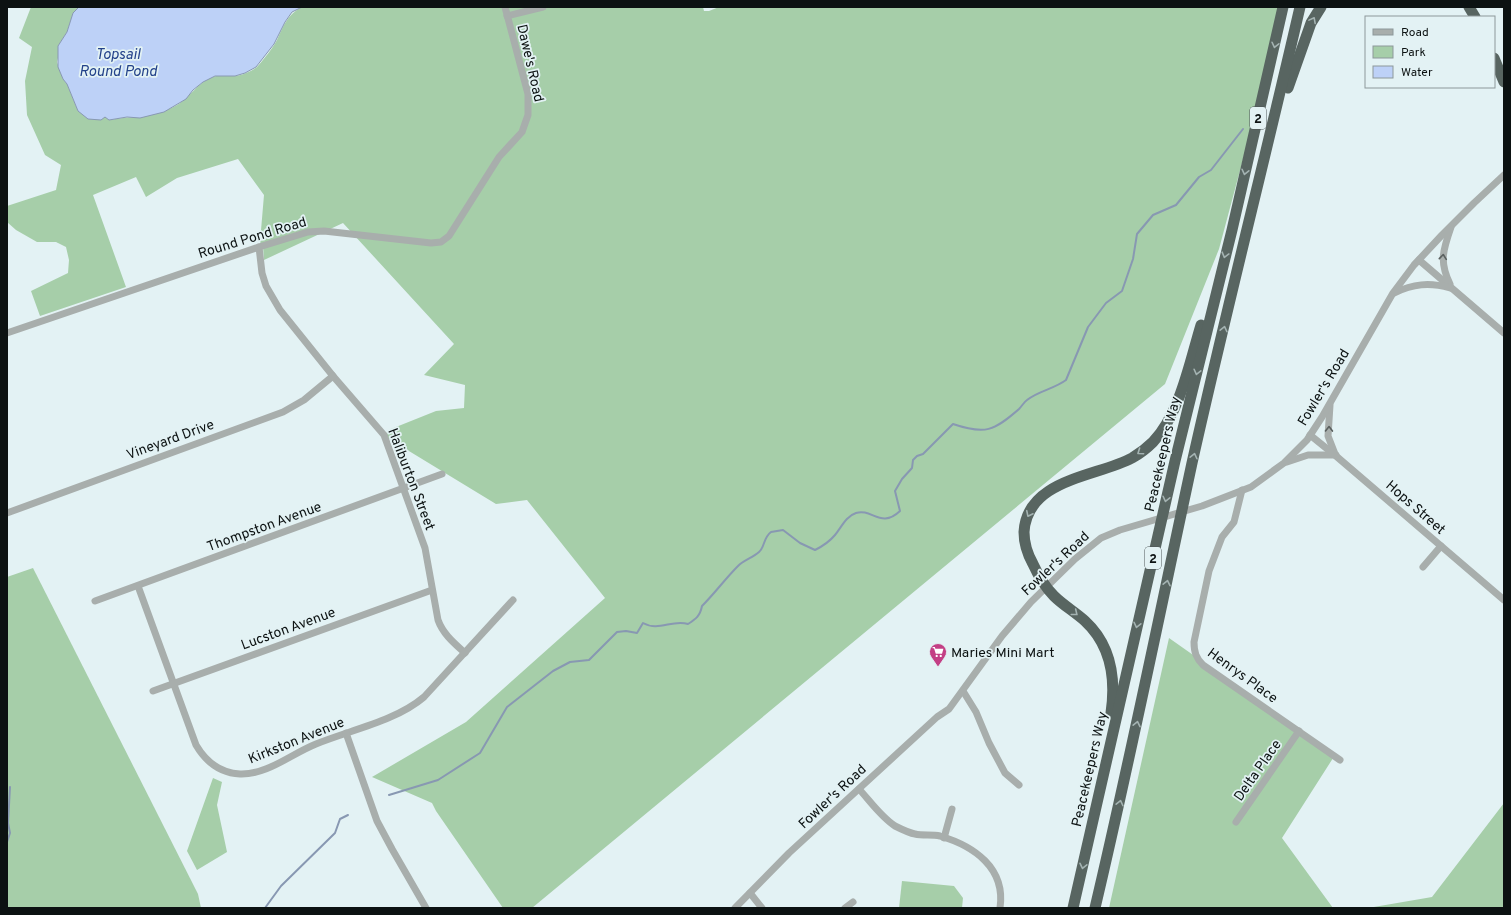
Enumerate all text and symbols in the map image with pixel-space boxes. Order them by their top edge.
legend [1365,16,1495,88]
one-way arrow [1308,17,1315,25]
street label: Dawe's Road [512,23,547,104]
text: Road [1401,25,1429,41]
one-way arrow [1271,42,1279,48]
text: Park [1401,45,1426,61]
water label: Topsail Round Pond [79,46,158,82]
text: Water [1401,65,1433,81]
road number: 2 [1250,107,1266,129]
one-way arrow [1242,169,1250,175]
street label: Round Pond Road [196,214,309,263]
one-way arrow [1222,251,1230,258]
one-way arrow [1438,254,1447,260]
one-way arrow [1219,326,1228,333]
street label: Fowler's Road [1295,346,1354,429]
one-way arrow [1193,369,1201,375]
street label: Peacekeepers Way [1142,395,1185,514]
street label: Vineyard Drive [124,417,217,464]
street label: Haliburton Street [383,426,438,533]
one-way arrow [1324,426,1333,432]
one-way arrow [1137,447,1144,455]
one-way arrow [1190,452,1198,459]
street label: Hops Street [1382,478,1448,539]
one-way arrow [1163,495,1171,502]
street label: Thompston Avenue [205,499,324,556]
one-way arrow [1026,509,1034,517]
street label: Fowler's Road [1019,528,1093,600]
road number: 2 [1145,547,1161,569]
one-way arrow [1162,580,1171,586]
street label: Lucston Avenue [239,604,338,654]
one-way arrow [1070,608,1077,615]
one-way arrow [1134,622,1142,628]
supermarket icon: Maries Mini Mart [928,642,948,667]
place label: Maries Mini Mart [951,645,1054,662]
street label: Henrys Place [1204,645,1281,707]
street label: Peacekeepers Way [1069,710,1112,829]
street label: Kirkston Avenue [246,714,347,768]
one-way arrow [1132,720,1140,727]
street label: Delta Place [1231,737,1286,805]
street label: Fowler's Road [796,761,870,833]
one-way arrow [1115,799,1123,806]
one-way arrow [1079,863,1087,869]

